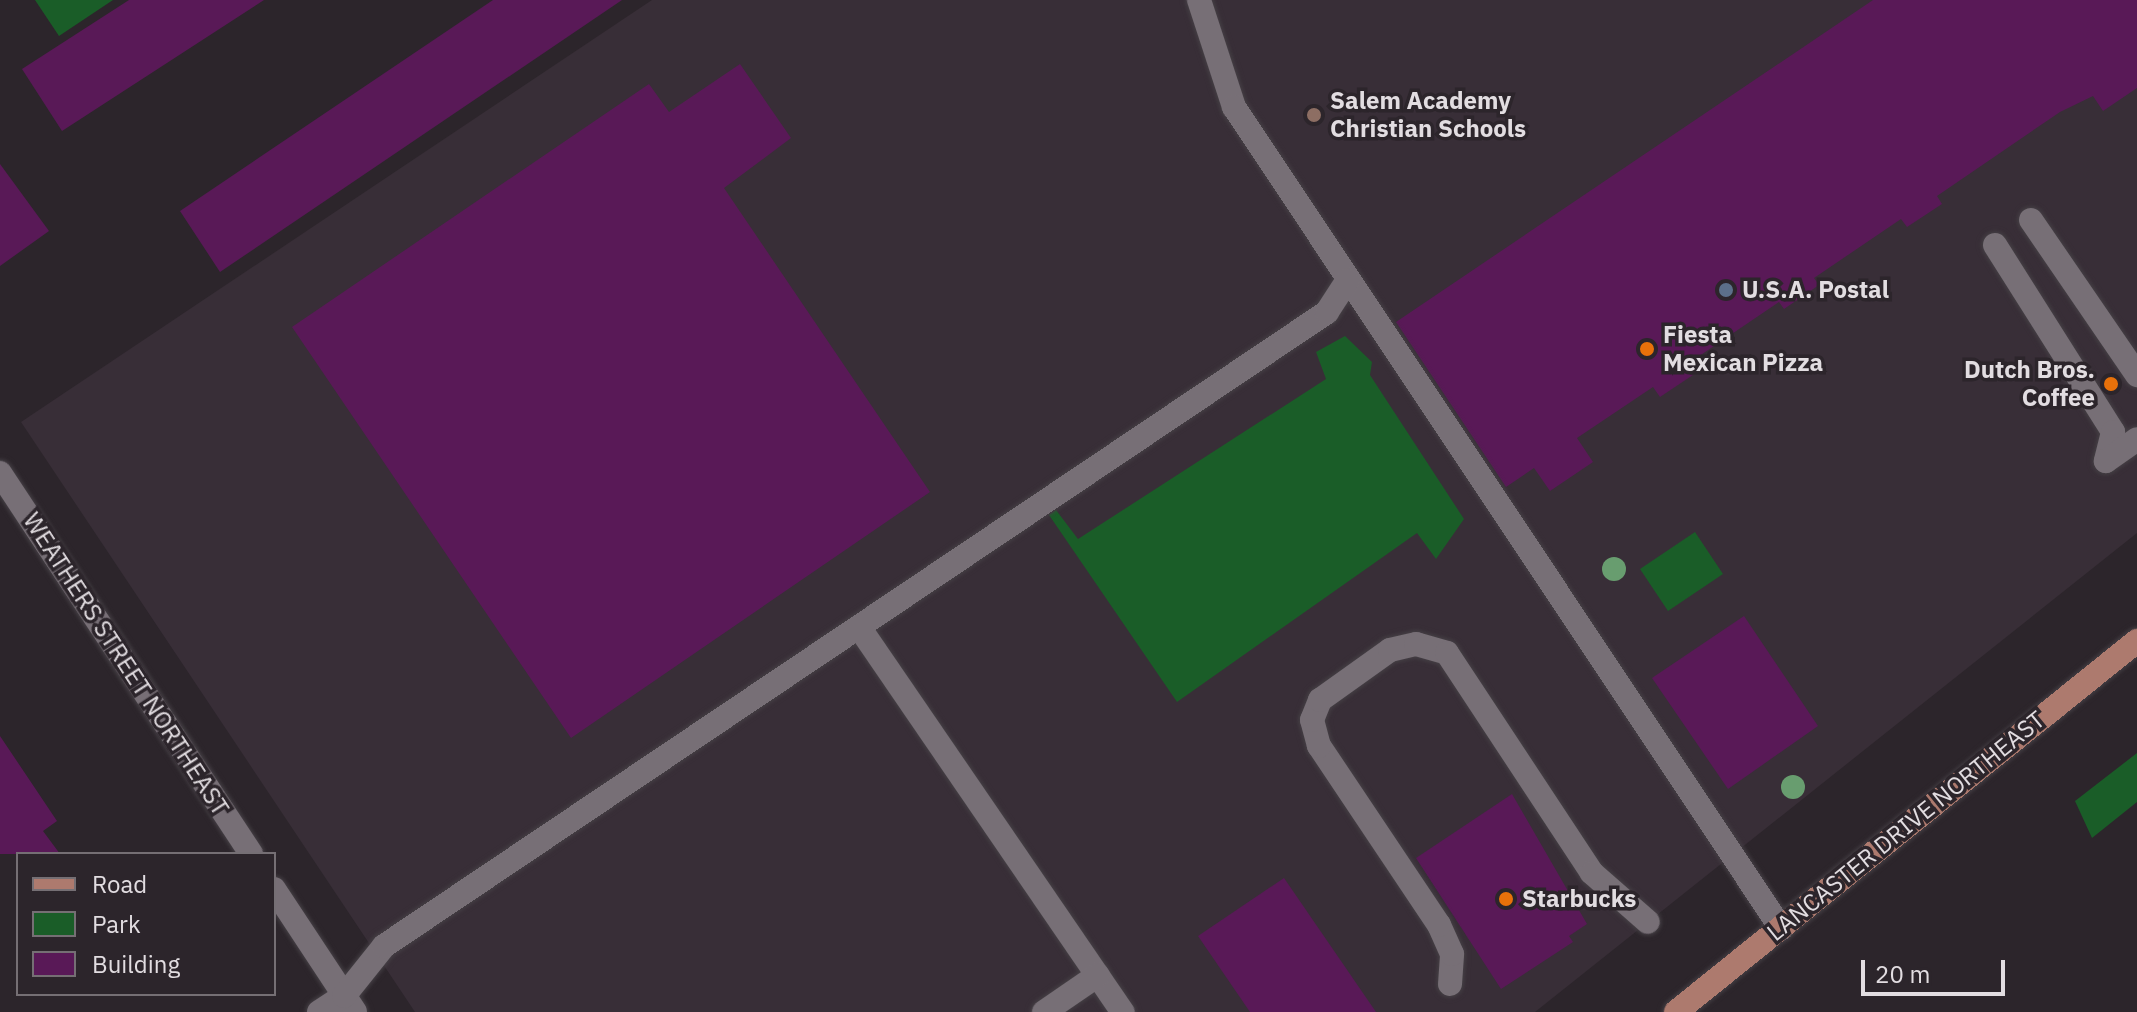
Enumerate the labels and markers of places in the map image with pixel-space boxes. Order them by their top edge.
place label: Salem Academy Christian Schools [1330,87,1526,143]
marker: Salem Academy Christian Schools [1305,106,1323,124]
place label: U.S.A. Postal [1742,276,1889,304]
marker: U.S.A. Postal [1717,281,1735,299]
place label: Fiesta Mexican Pizza [1663,321,1823,377]
marker: Fiesta Mexican Pizza [1638,340,1656,358]
place label: Dutch Bros. Coffee [1964,356,2095,412]
marker: Dutch Bros. Coffee [2102,375,2120,393]
place label: Starbucks [1522,885,1636,913]
marker: Starbucks [1497,890,1515,908]

